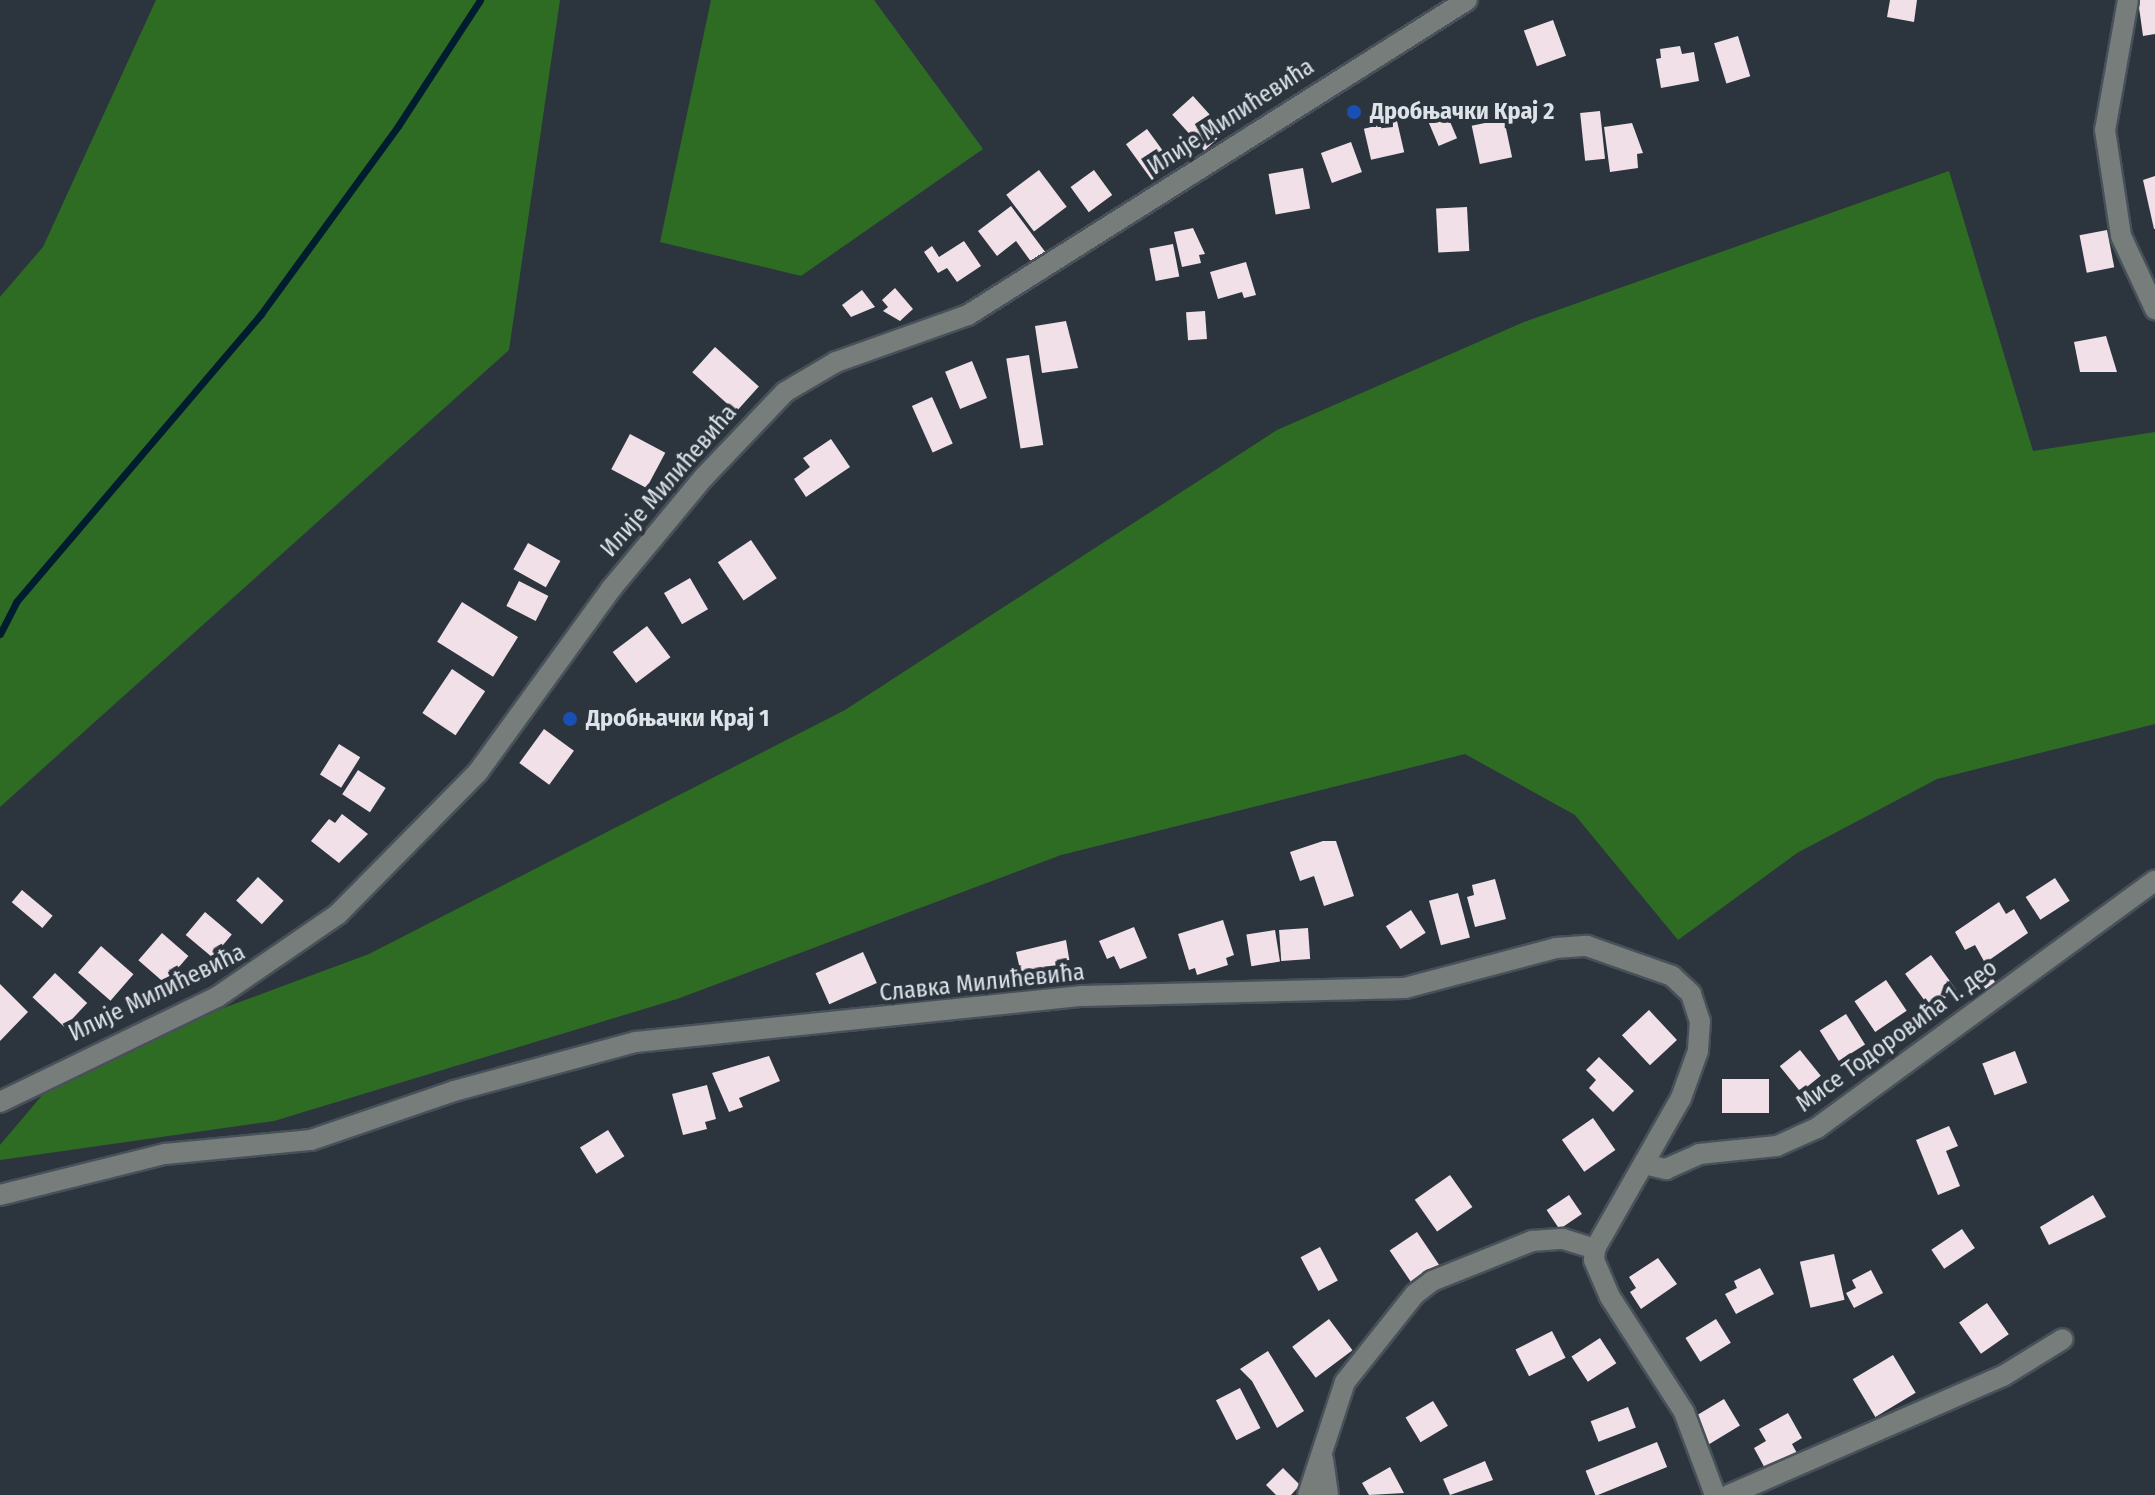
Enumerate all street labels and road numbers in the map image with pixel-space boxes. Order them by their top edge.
street label: Илије Милићевића [1142,52,1320,182]
street label: Илије Милићевића [595,399,743,563]
street label: Илије Милићевића [64,938,250,1048]
street label: Мисе Тодоровића 1. део [1791,953,2003,1119]
street label: Славка Милићевића [878,958,1086,1008]

